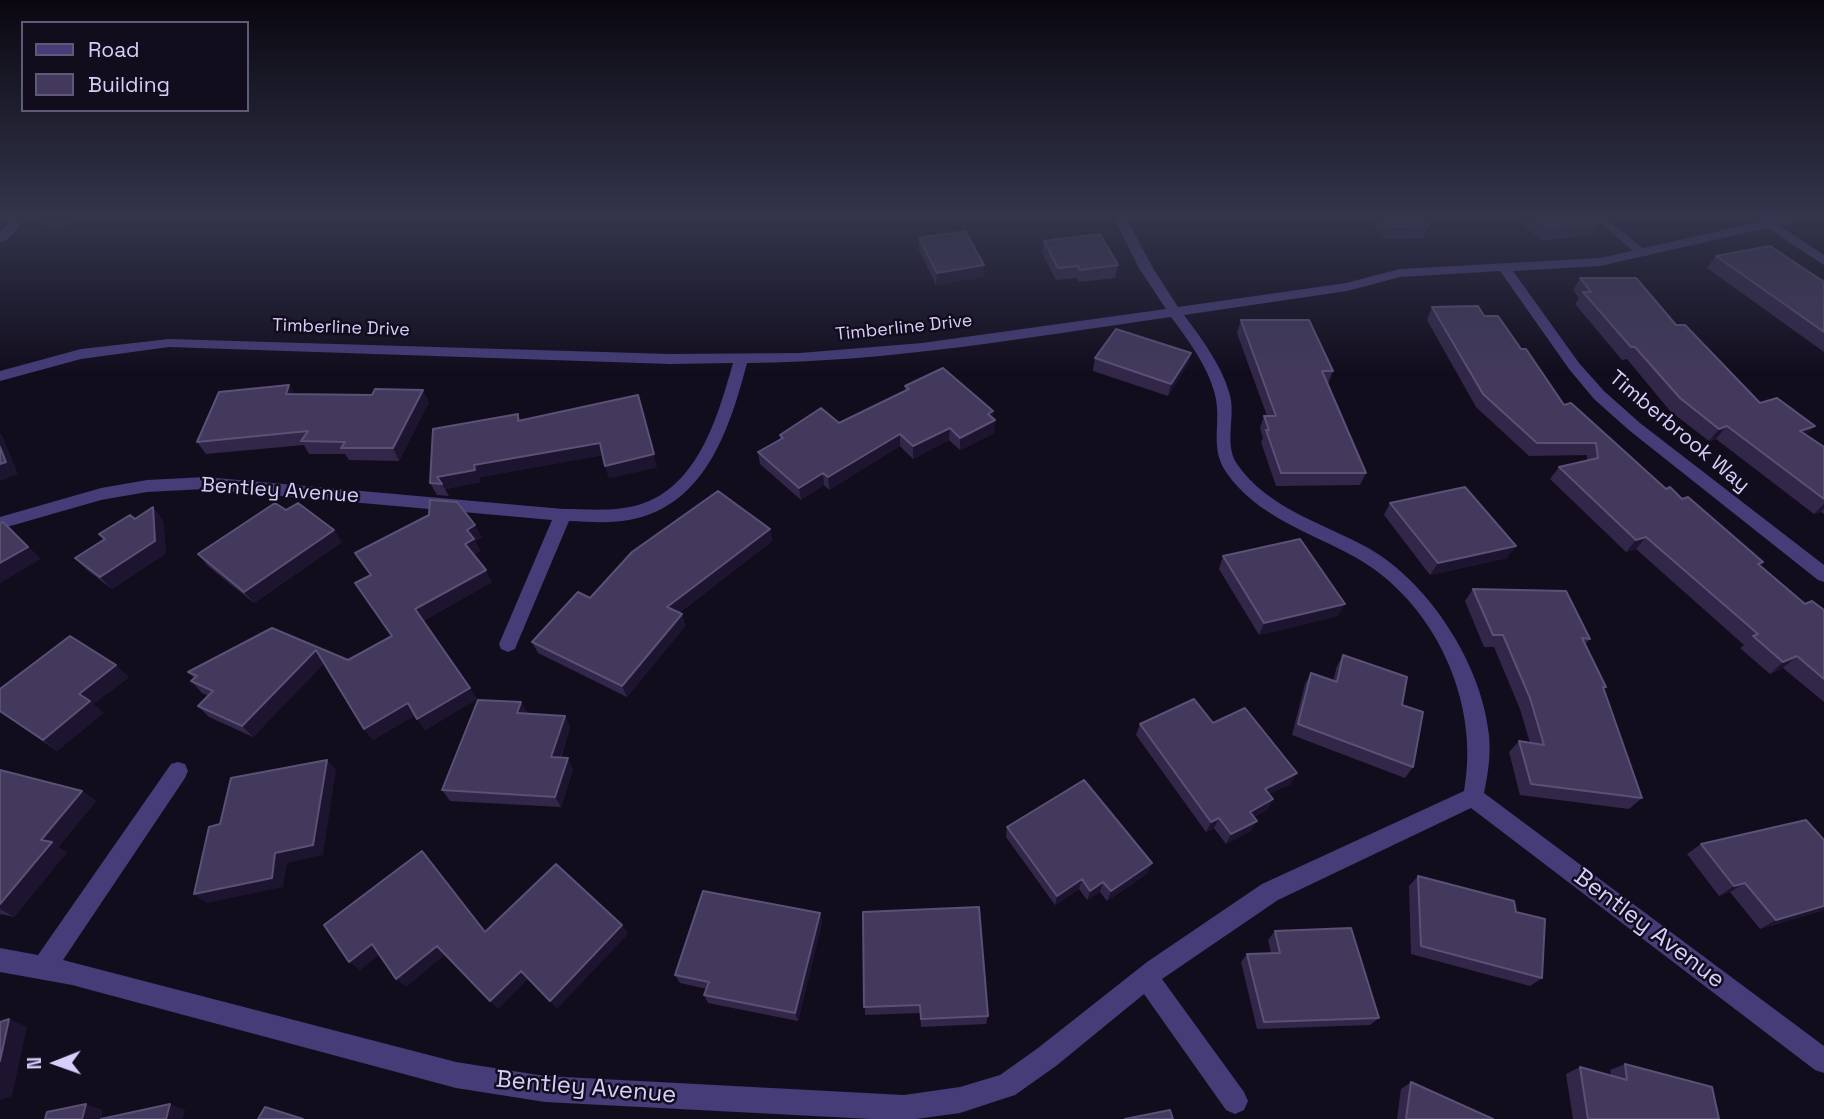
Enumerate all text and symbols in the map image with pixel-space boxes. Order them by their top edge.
legend [21,21,248,112]
text: Road [88,36,140,63]
text: Building [88,71,170,98]
street label: Timberline Drive [834,310,974,346]
street label: Timberline Drive [272,315,410,341]
street label: Timberbrook Way [1604,366,1754,498]
street label: Bentley Avenue [200,473,360,509]
street label: Bentley Avenue [1568,863,1730,995]
north arrow [21,1028,91,1098]
text: N [22,1057,47,1070]
street label: Bentley Avenue [494,1066,678,1110]

